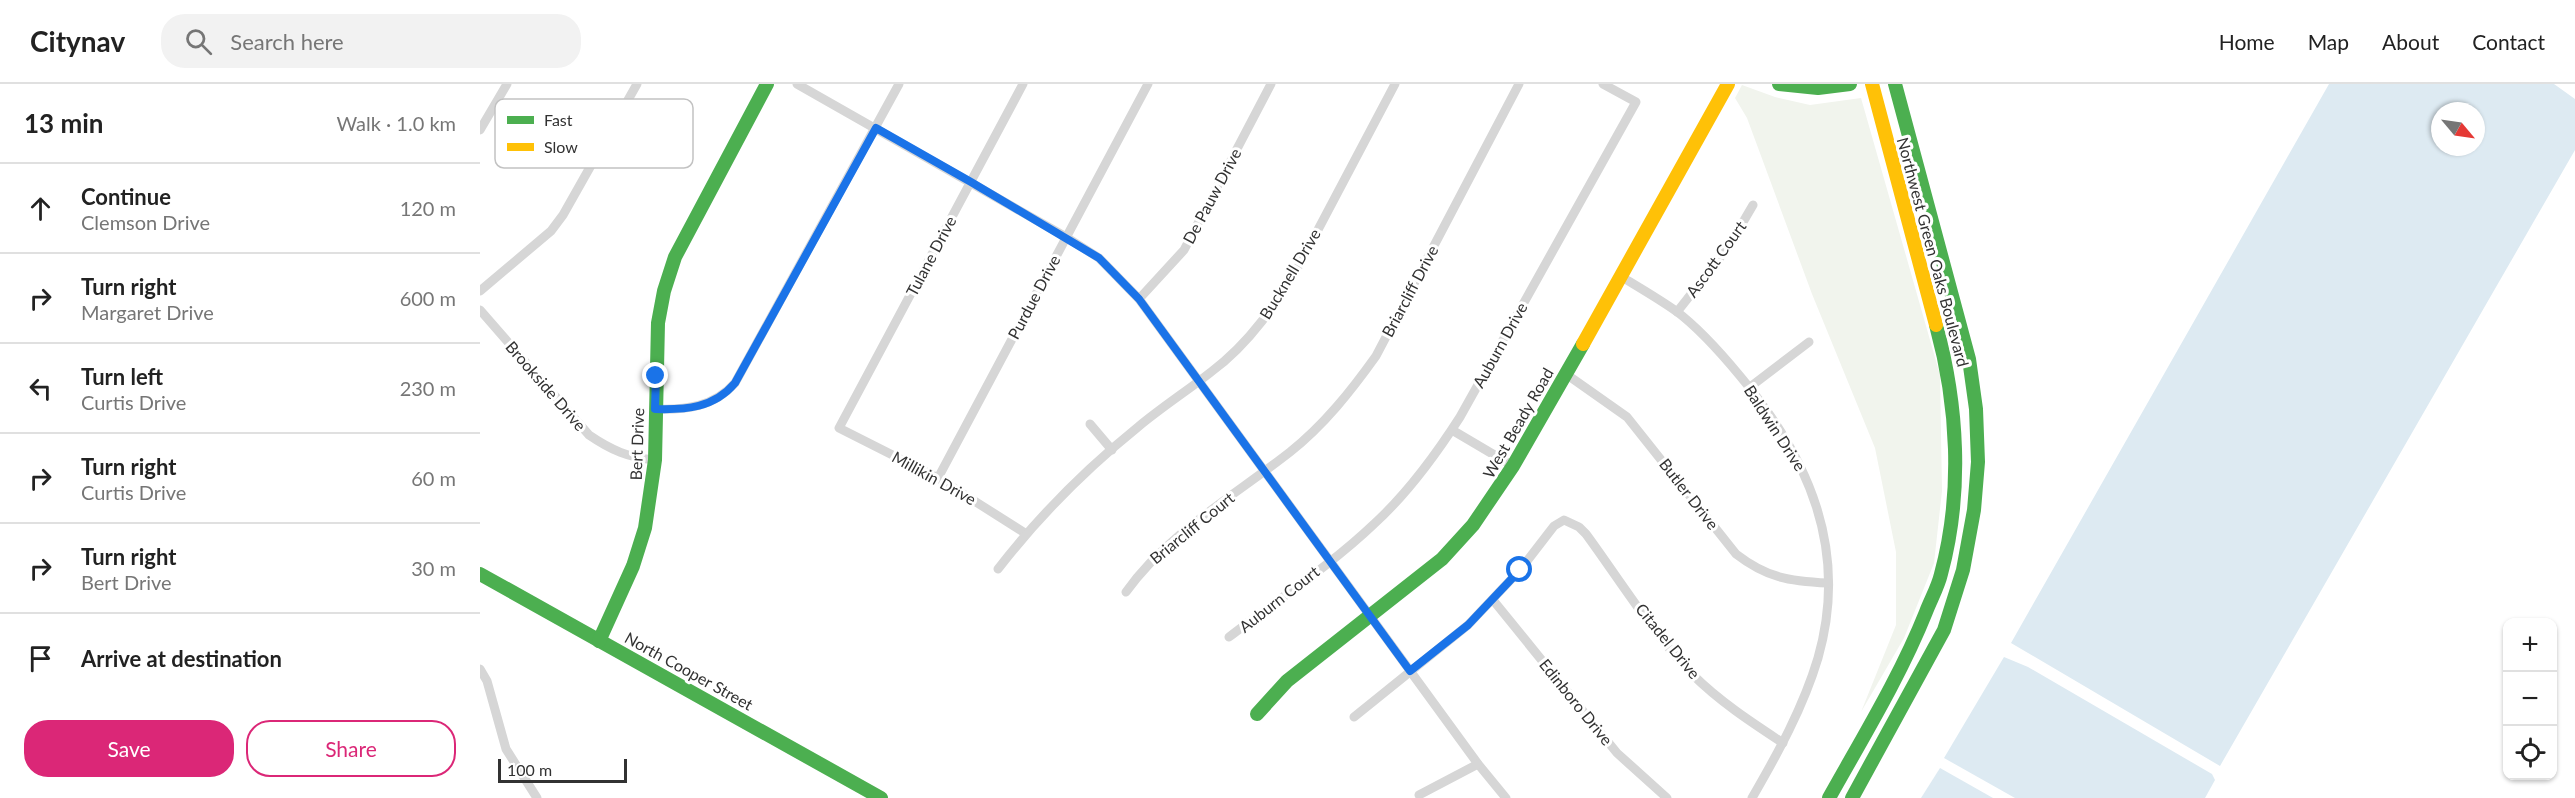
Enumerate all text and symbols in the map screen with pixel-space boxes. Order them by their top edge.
search box [161,14,581,68]
text: Citynav [30,24,125,58]
icon: search [182,25,215,58]
text: Search here [230,28,344,55]
text: Home [2219,29,2275,54]
text: Map [2308,29,2349,54]
text: About [2382,29,2439,54]
text: Contact [2472,29,2545,54]
legend [495,99,693,168]
north arrow [2431,102,2485,156]
text: 13 min [24,107,104,139]
text: Fast [544,110,573,129]
text: Walk · 1.0 km [337,111,456,135]
street label: Northwest Green Oaks Boulevard [1894,135,1973,369]
text: Slow [544,137,578,156]
street label: De Pauw Drive [1178,145,1245,247]
text: Continue [81,183,171,210]
icon: ahead [24,192,57,225]
text: 120 m [400,196,456,220]
text: Clemson Drive [81,210,210,234]
street label: Tulane Drive [902,212,960,299]
street label: Ascott Court [1682,217,1750,300]
street label: Bucknell Drive [1255,225,1324,322]
street label: Briarcliff Drive [1377,242,1442,340]
street label: Purdue Drive [1003,251,1064,342]
text: Turn right [81,273,176,300]
icon: right [24,282,57,315]
text: 600 m [400,286,456,310]
street label: Auburn Drive [1468,299,1531,391]
text: Margaret Drive [81,300,214,324]
street label: Brookside Drive [502,337,590,434]
route end [642,362,668,388]
text: Turn left [81,363,163,390]
street label: West Beady Road [1478,364,1557,481]
icon: left [24,372,57,405]
text: 230 m [400,376,456,400]
street label: Baldwin Drive [1741,381,1810,474]
text: Curtis Drive [81,390,186,414]
street label: Bert Drive [626,407,647,481]
street label: Millikin Drive [889,447,980,508]
text: Turn right [81,453,176,480]
street label: Butler Drive [1656,454,1723,533]
icon: right [24,462,57,495]
text: 60 m [411,466,456,490]
text: Curtis Drive [81,480,186,504]
street label: Briarcliff Court [1146,488,1238,567]
text: Turn right [81,543,176,570]
icon: right [24,552,57,585]
text: 30 m [411,556,456,580]
route start [1506,556,1532,582]
street label: Auburn Court [1235,561,1323,636]
text: Bert Drive [81,570,172,594]
street label: Citadel Drive [1632,599,1705,682]
map controls [2503,618,2557,780]
button: + [2503,618,2557,672]
street label: North Cooper Street [622,627,757,714]
icon: arrive [24,642,57,675]
text: Arrive at destination [81,645,282,672]
street label: Edinboro Drive [1536,655,1617,749]
button: − [2503,672,2557,726]
button: Save [24,720,234,777]
button: Share [246,720,456,777]
button: locate [2503,726,2557,780]
scale bar [498,756,627,784]
text: 100 m [507,760,552,779]

